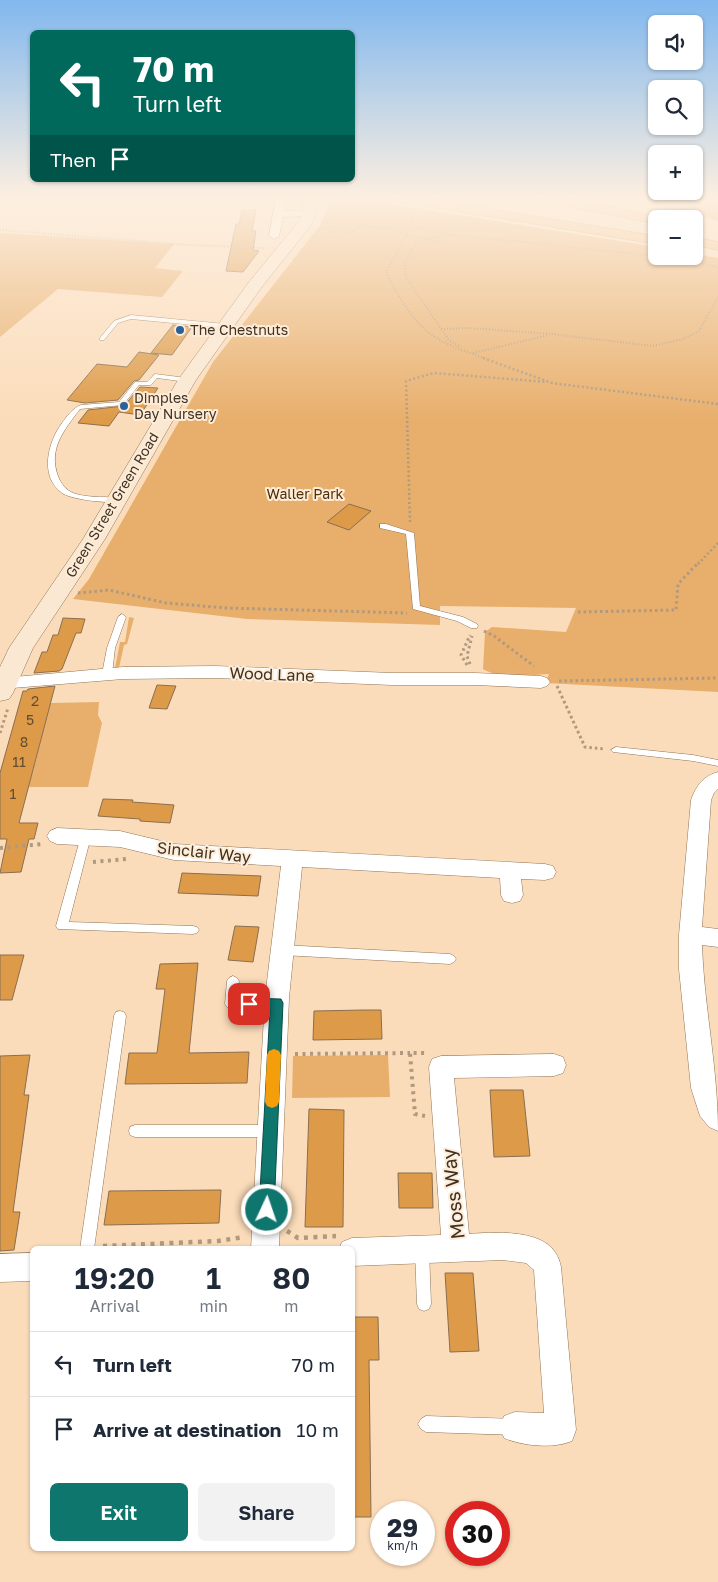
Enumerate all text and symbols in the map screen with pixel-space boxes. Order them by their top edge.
map controls [648,15,703,265]
button: sound [648,15,703,70]
text: 70 m [133,48,214,90]
icon: left [50,50,115,115]
button: search [648,80,703,135]
text: Turn left [133,90,222,117]
icon: arrive [106,145,134,173]
button: + [648,145,703,200]
text: Then [50,148,96,171]
button: − [648,210,703,265]
place label: The Chestnuts [190,321,288,338]
marker: The Chestnuts [174,324,186,336]
place label: Dimples Day Nursery [134,389,217,422]
marker: Dimples Day Nursery [118,400,130,412]
street label: Green Street Green Road [61,429,162,580]
park label: Waller Park [267,485,344,502]
street label: Wood Lane [229,663,315,685]
house number: 2 [31,692,39,709]
house number: 5 [26,711,34,728]
house number: 8 [20,733,28,750]
house number: 11 [12,753,26,770]
house number: 1 [10,785,17,802]
street label: Sinclair Way [156,837,252,867]
pin [228,983,270,1025]
icon: arrive [235,990,263,1018]
street label: Moss Way [436,1147,469,1241]
position arrow [240,1183,292,1235]
text: 19:20 [75,1260,155,1296]
text: 1 [206,1260,221,1296]
text: 80 [272,1260,310,1296]
text: Arrival [90,1296,140,1316]
text: min [199,1296,228,1316]
text: m [284,1296,298,1316]
icon: left [50,1350,78,1378]
text: Turn left [93,1353,172,1376]
text: 70 m [292,1353,335,1376]
icon: arrive [50,1415,78,1443]
text: Arrive at destination [93,1418,281,1441]
text: 10 m [296,1418,339,1441]
button: Exit [50,1483,188,1541]
button: Share [198,1483,335,1541]
speed limit sign: 30 [445,1501,510,1566]
text: 29 [387,1512,418,1543]
text: km/h [387,1538,418,1553]

